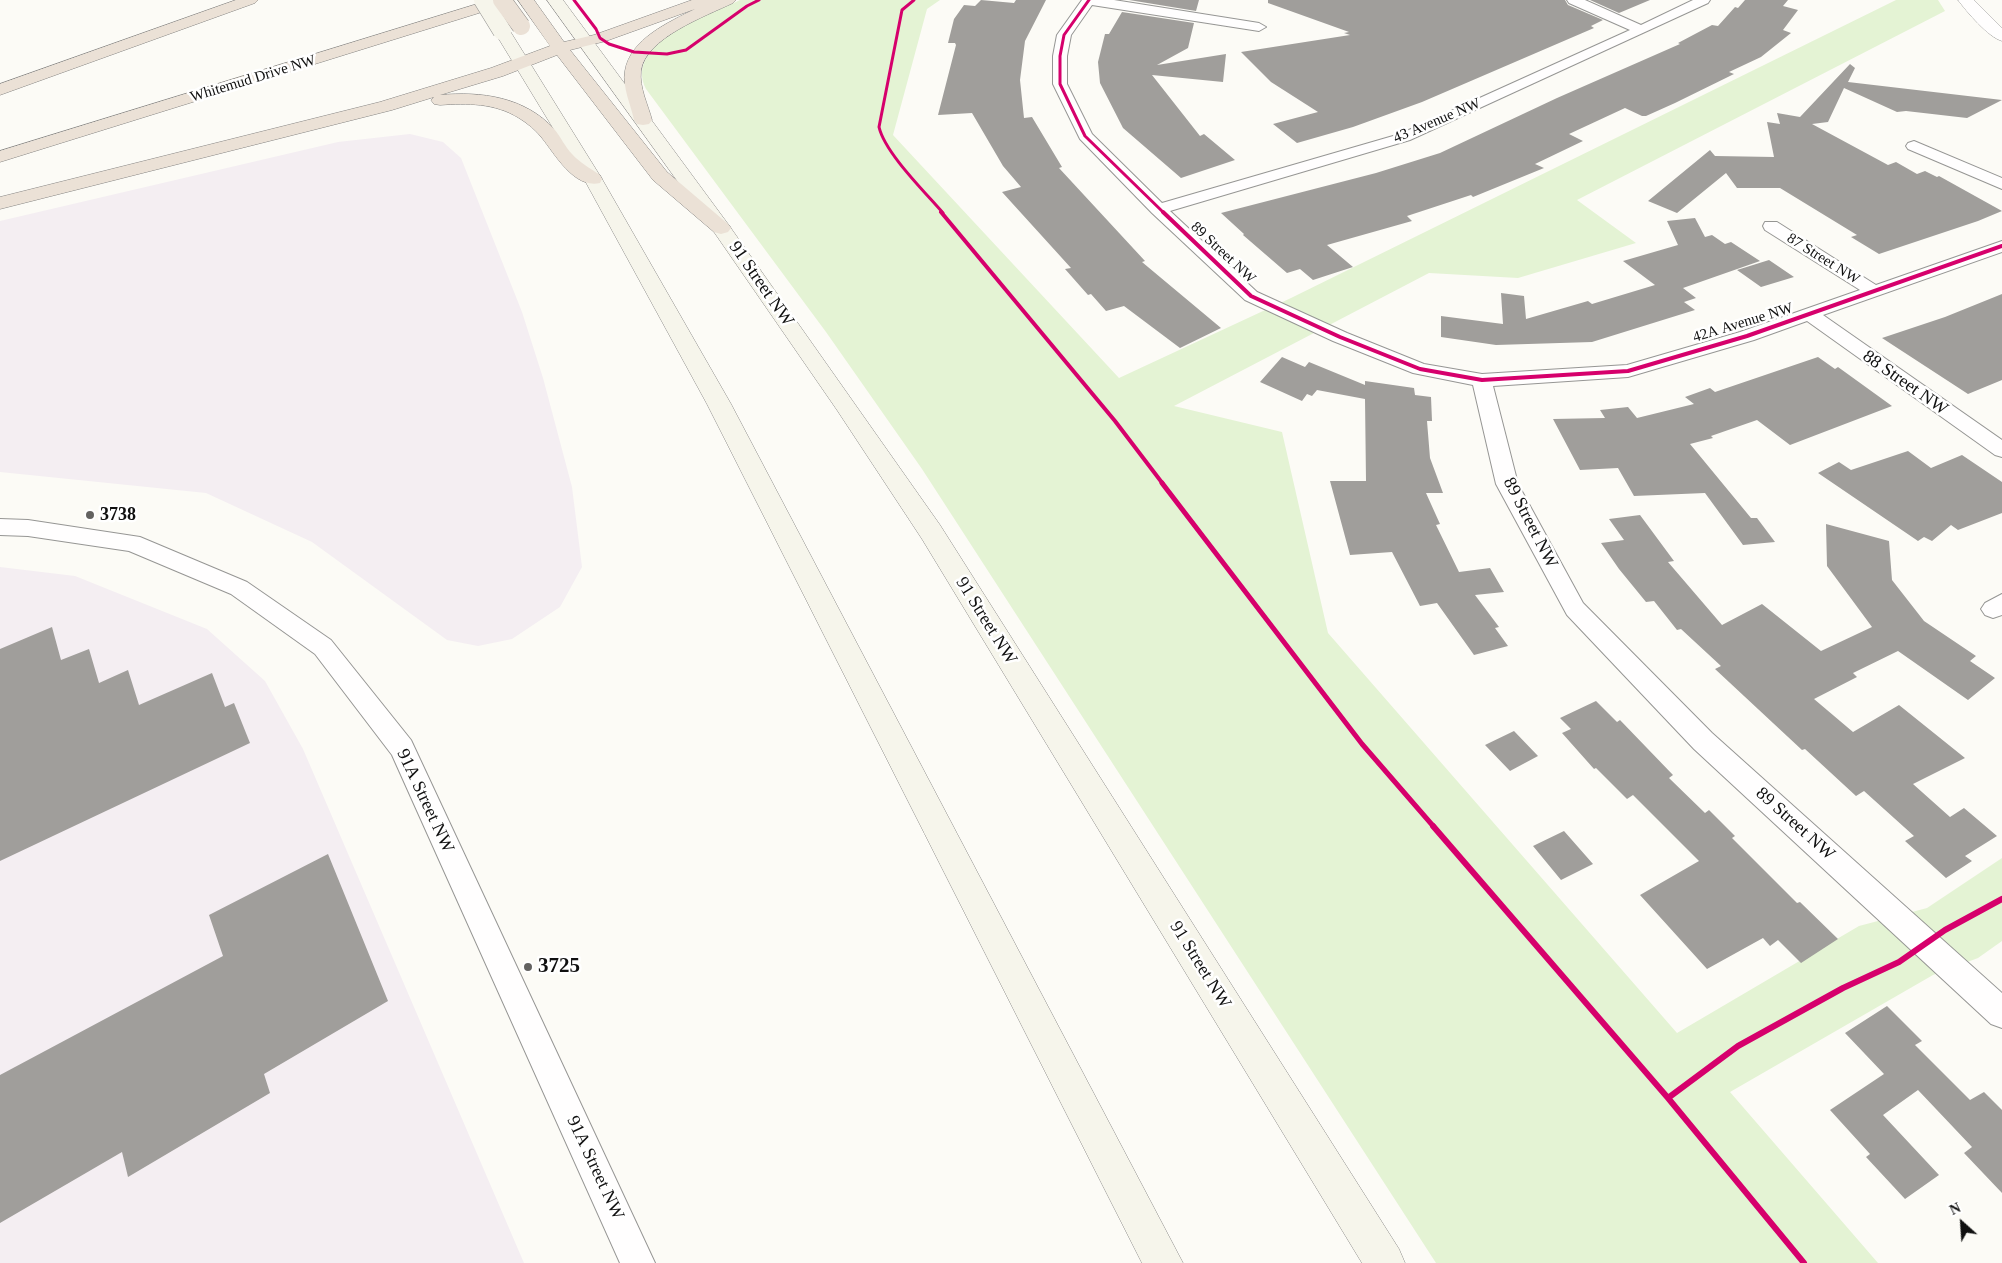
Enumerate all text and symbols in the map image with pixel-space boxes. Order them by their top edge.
street label: Whitemud Drive NW [188,51,318,107]
street label: 43 Avenue NW [1391,95,1483,147]
street label: 89 Street NW [1187,218,1259,288]
street label: 87 Street NW [1783,230,1863,288]
street label: 91 Street NW [724,237,798,331]
street label: 42A Avenue NW [1691,299,1795,347]
street label: 88 Street NW [1858,346,1952,420]
street label: 89 Street NW [1498,474,1562,572]
place label: 3738 [100,504,136,526]
marker: 3738 [84,509,96,521]
street label: 91 Street NW [951,573,1021,669]
street label: 91A Street NW [392,746,458,856]
street label: 89 Street NW [1751,783,1839,865]
street label: 91 Street NW [1165,917,1235,1013]
place label: 3725 [538,954,580,980]
marker: 3725 [522,961,534,973]
street label: 91A Street NW [562,1113,628,1223]
north arrow [1937,1198,1987,1248]
text: N [1947,1200,1963,1218]

